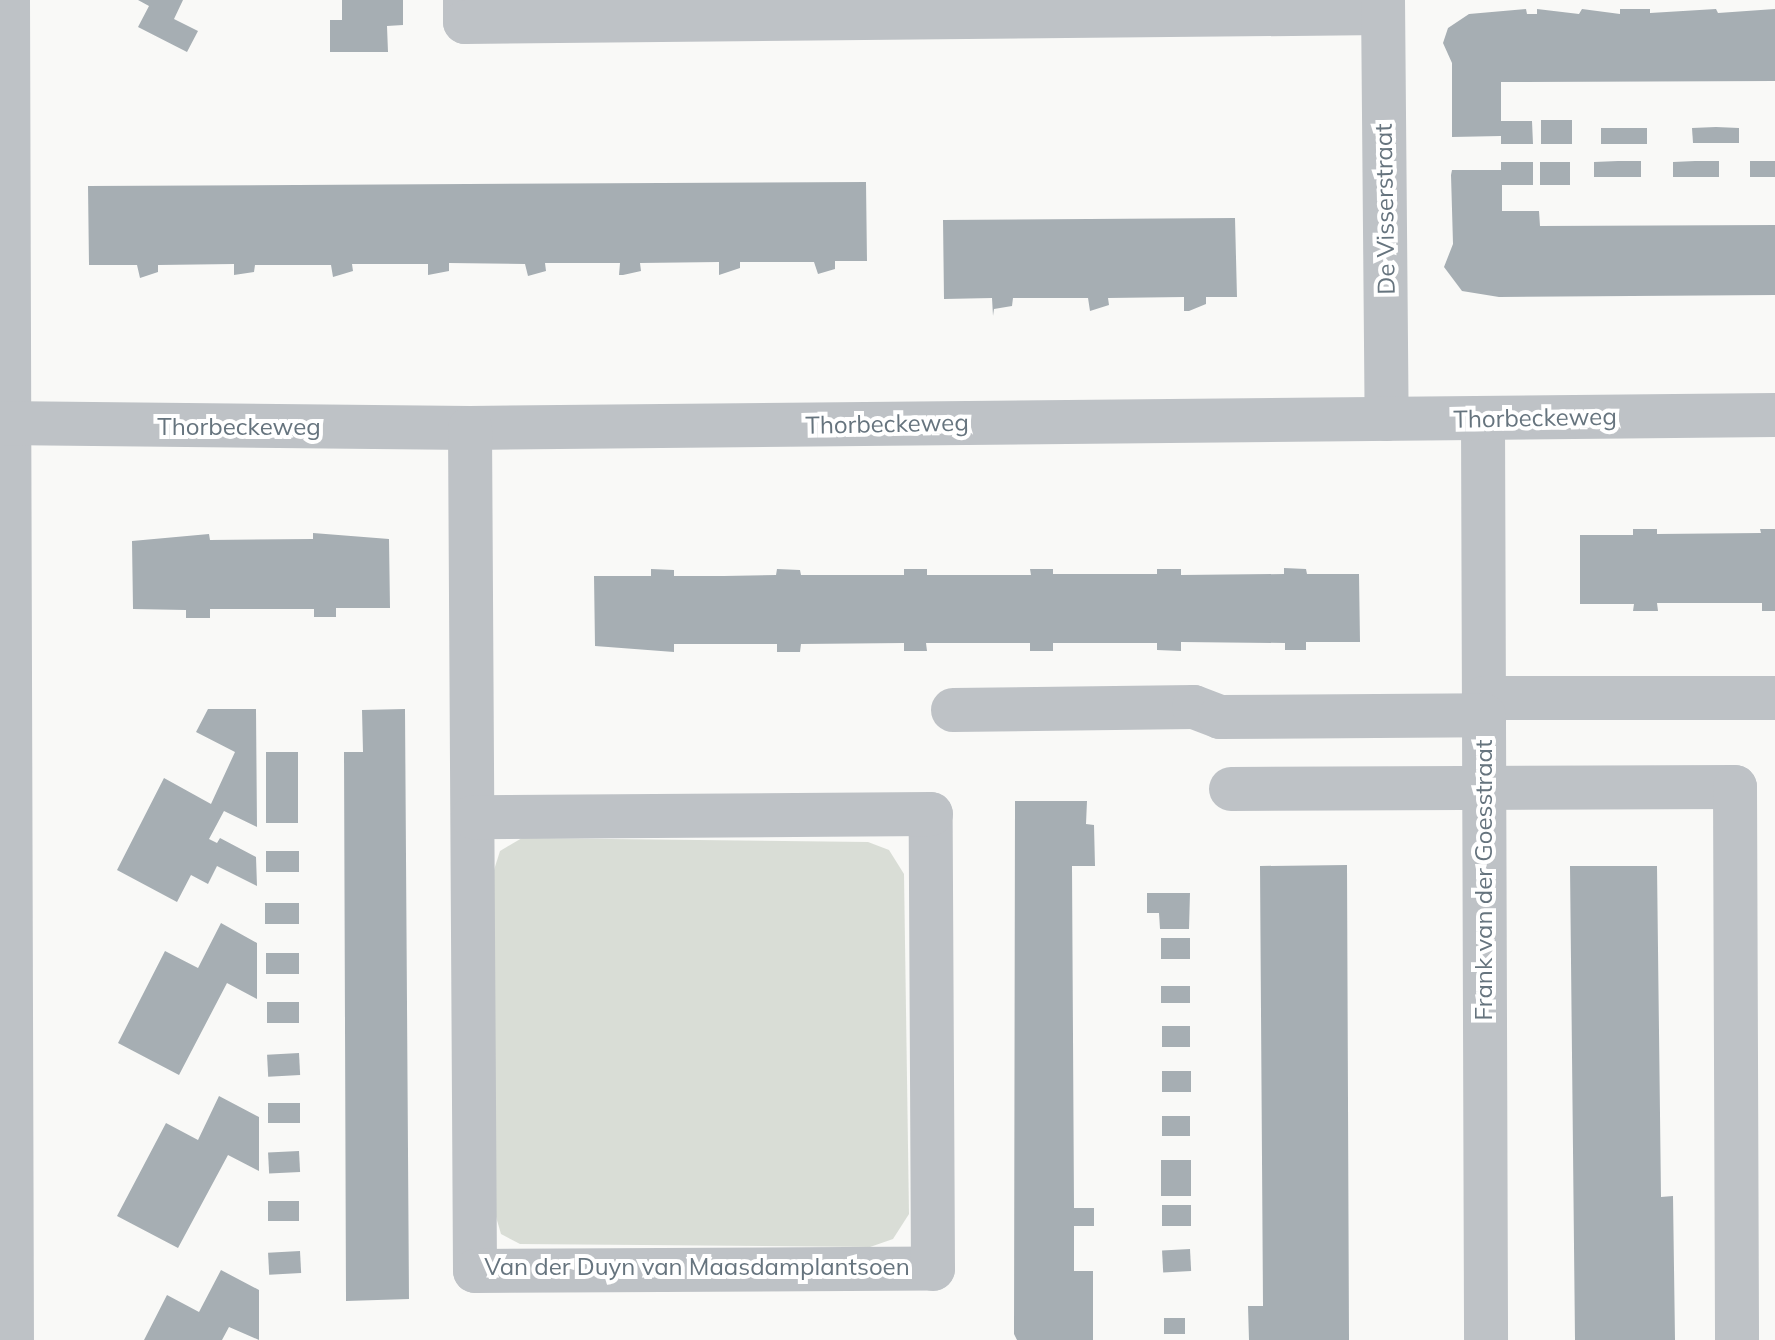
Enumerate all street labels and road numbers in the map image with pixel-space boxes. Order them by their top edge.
street label: De Visserstraat [1369,123,1401,295]
street label: Thorbeckeweg [1453,402,1617,434]
street label: Thorbeckeweg [805,408,969,440]
street label: Thorbeckeweg [157,413,321,441]
street label: Frank van der Goesstraat [1470,740,1498,1020]
street label: Van der Duyn van Maasdamplantsoen [484,1253,910,1281]

